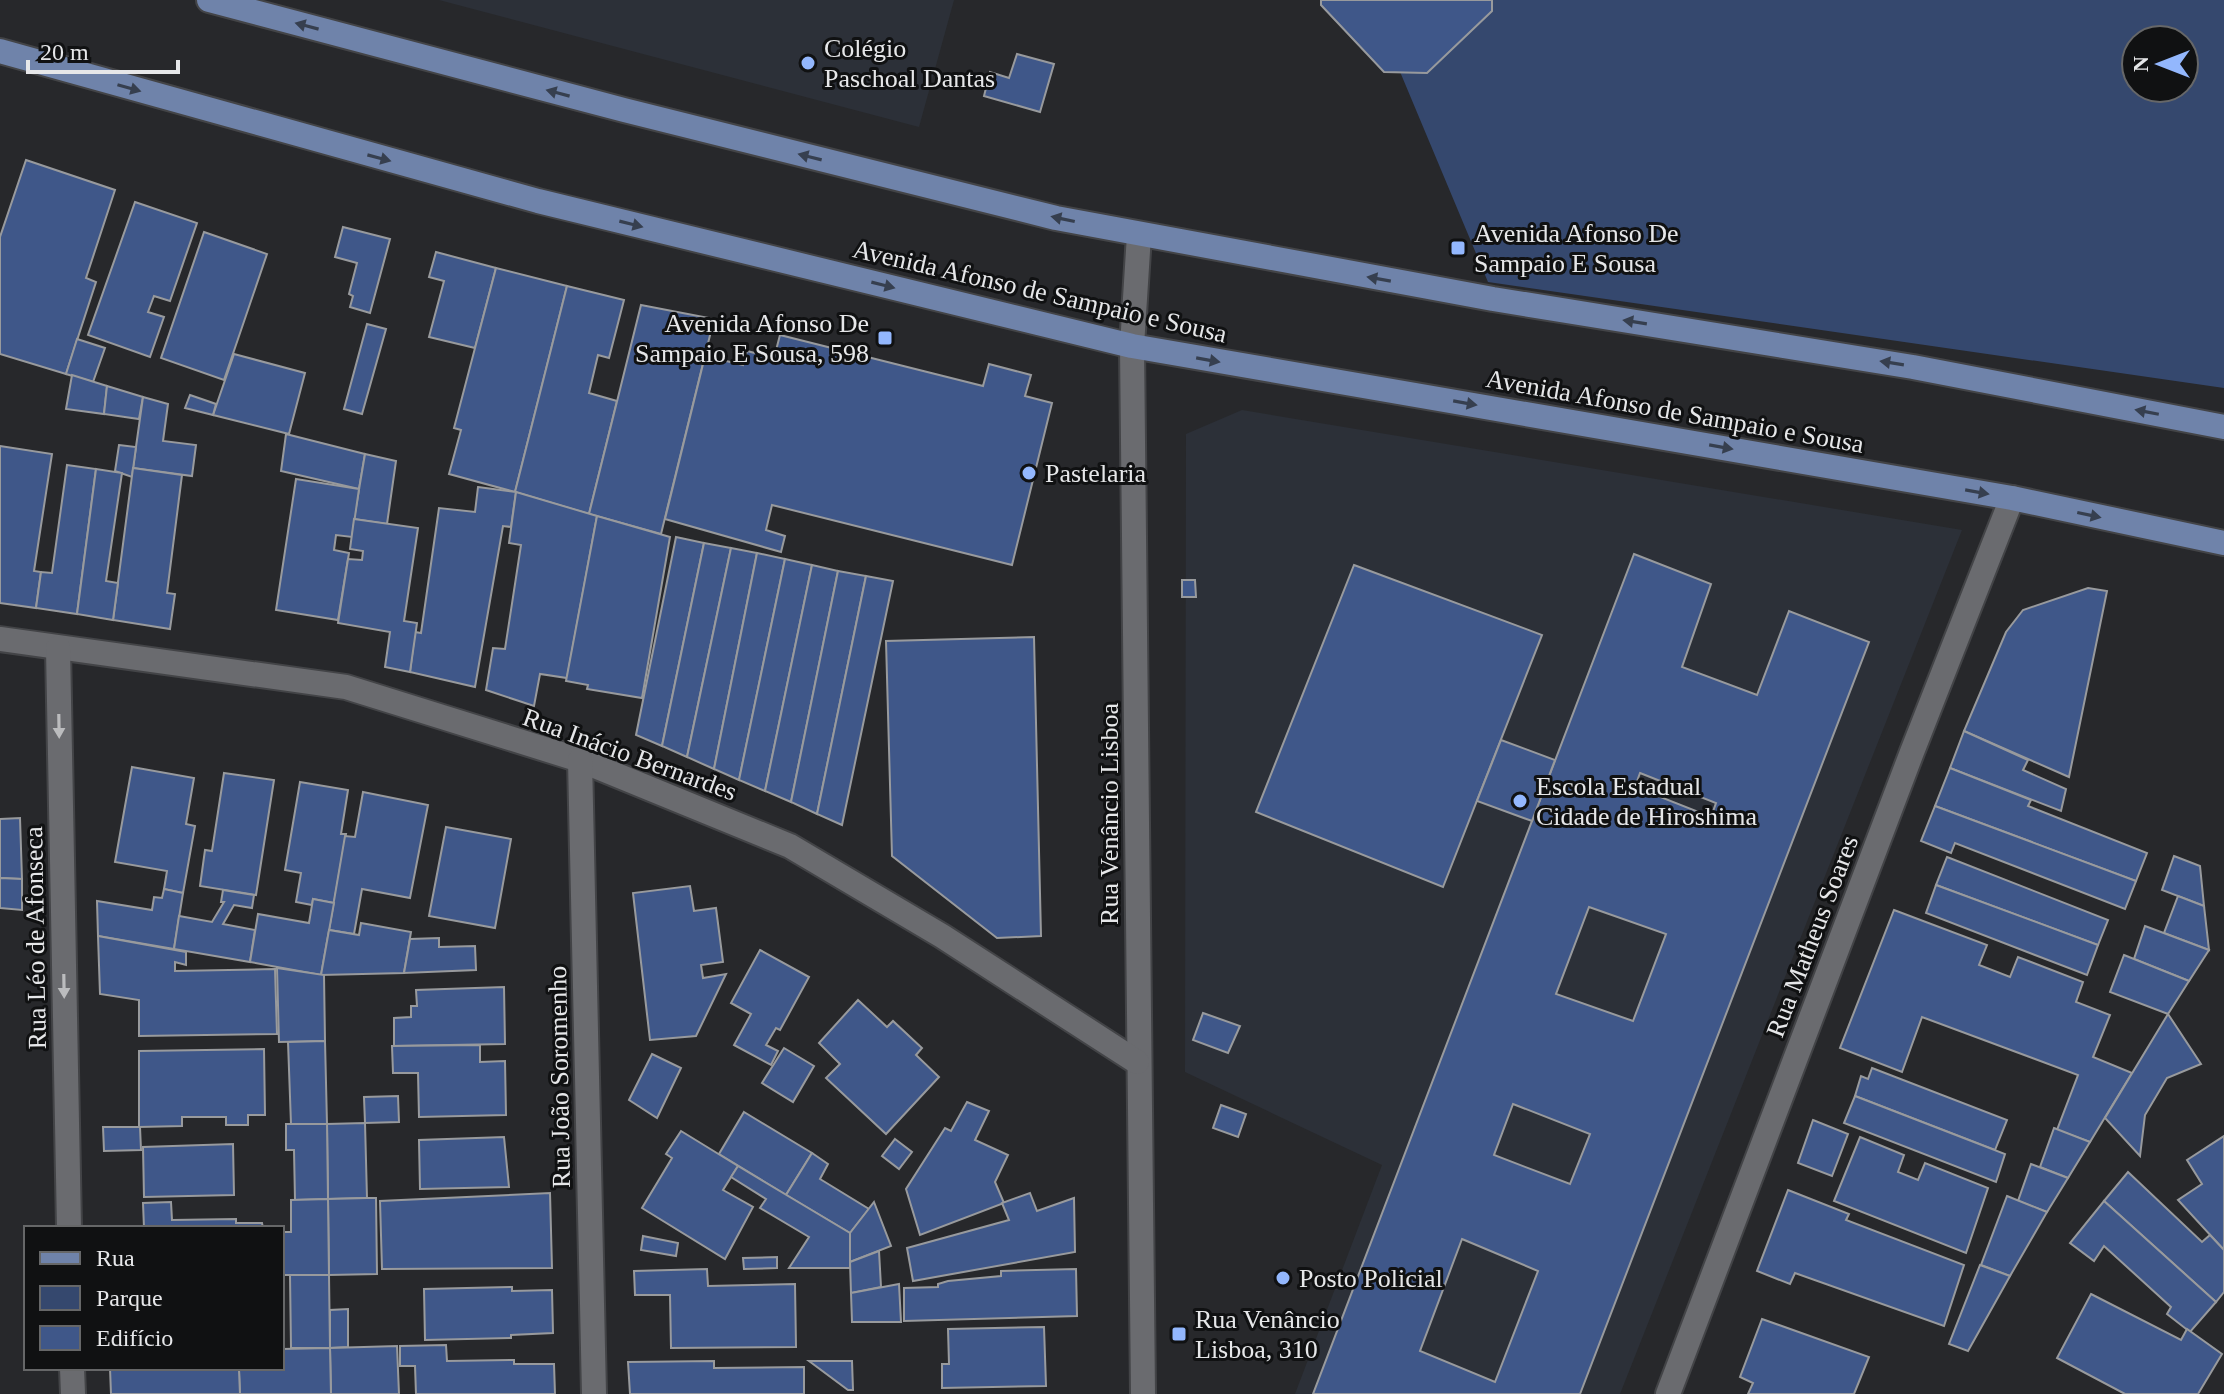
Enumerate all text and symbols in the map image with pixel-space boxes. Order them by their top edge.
one-way arrow [294,20,319,32]
scale bar [28,24,178,74]
north arrow [2120,24,2200,104]
place label: Colégio Paschoal Dantas [824,34,995,93]
text: 20 m [40,39,89,65]
marker: Colégio Paschoal Dantas [799,54,817,72]
text: N [2128,56,2153,72]
one-way arrow [117,82,141,95]
one-way arrow [546,86,571,98]
one-way arrow [798,150,823,162]
one-way arrow [367,152,392,164]
one-way arrow [1050,212,1075,225]
one-way arrow [618,218,643,231]
place label: Avenida Afonso De Sampaio E Sousa [1474,219,1679,278]
street label: Avenida Afonso de Sampaio e Sousa [850,234,1230,349]
marker: Avenida Afonso De Sampaio E Sousa [1449,239,1467,257]
one-way arrow [1366,272,1391,284]
one-way arrow [871,280,896,292]
place label: Avenida Afonso De Sampaio E Sousa, 598 [635,309,869,368]
one-way arrow [1623,315,1648,327]
marker: Avenida Afonso De Sampaio E Sousa, 598 [876,329,894,347]
one-way arrow [1196,354,1221,367]
one-way arrow [1879,356,1904,369]
street label: Avenida Afonso de Sampaio e Sousa [1484,364,1866,459]
one-way arrow [1453,398,1478,410]
one-way arrow [2135,406,2160,418]
one-way arrow [1709,442,1734,454]
place label: Pastelaria [1045,459,1147,488]
marker: Pastelaria [1020,464,1038,482]
one-way arrow [1965,487,1990,499]
one-way arrow [2076,509,2101,521]
street label: Rua Inácio Bernardes [519,702,741,807]
street label: Rua Venâncio Lisboa [1095,703,1124,925]
one-way arrow [53,714,65,739]
place label: Escola Estadual Cidade de Hiroshima [1536,772,1757,831]
marker: Escola Estadual Cidade de Hiroshima [1511,792,1529,810]
street label: Rua Léo de Afonseca [19,826,52,1050]
street label: Rua Matheus Soares [1761,831,1864,1041]
street label: Rua João Soromenho [543,966,576,1188]
one-way arrow [58,974,71,999]
legend [24,1226,284,1370]
text: Rua [96,1245,135,1271]
place label: Posto Policial [1299,1264,1443,1293]
marker: Posto Policial [1274,1269,1292,1287]
text: Parque [96,1285,163,1311]
place label: Rua Venâncio Lisboa, 310 [1195,1305,1340,1364]
text: Edifício [96,1325,173,1351]
marker: Rua Venâncio Lisboa, 310 [1170,1325,1188,1343]

